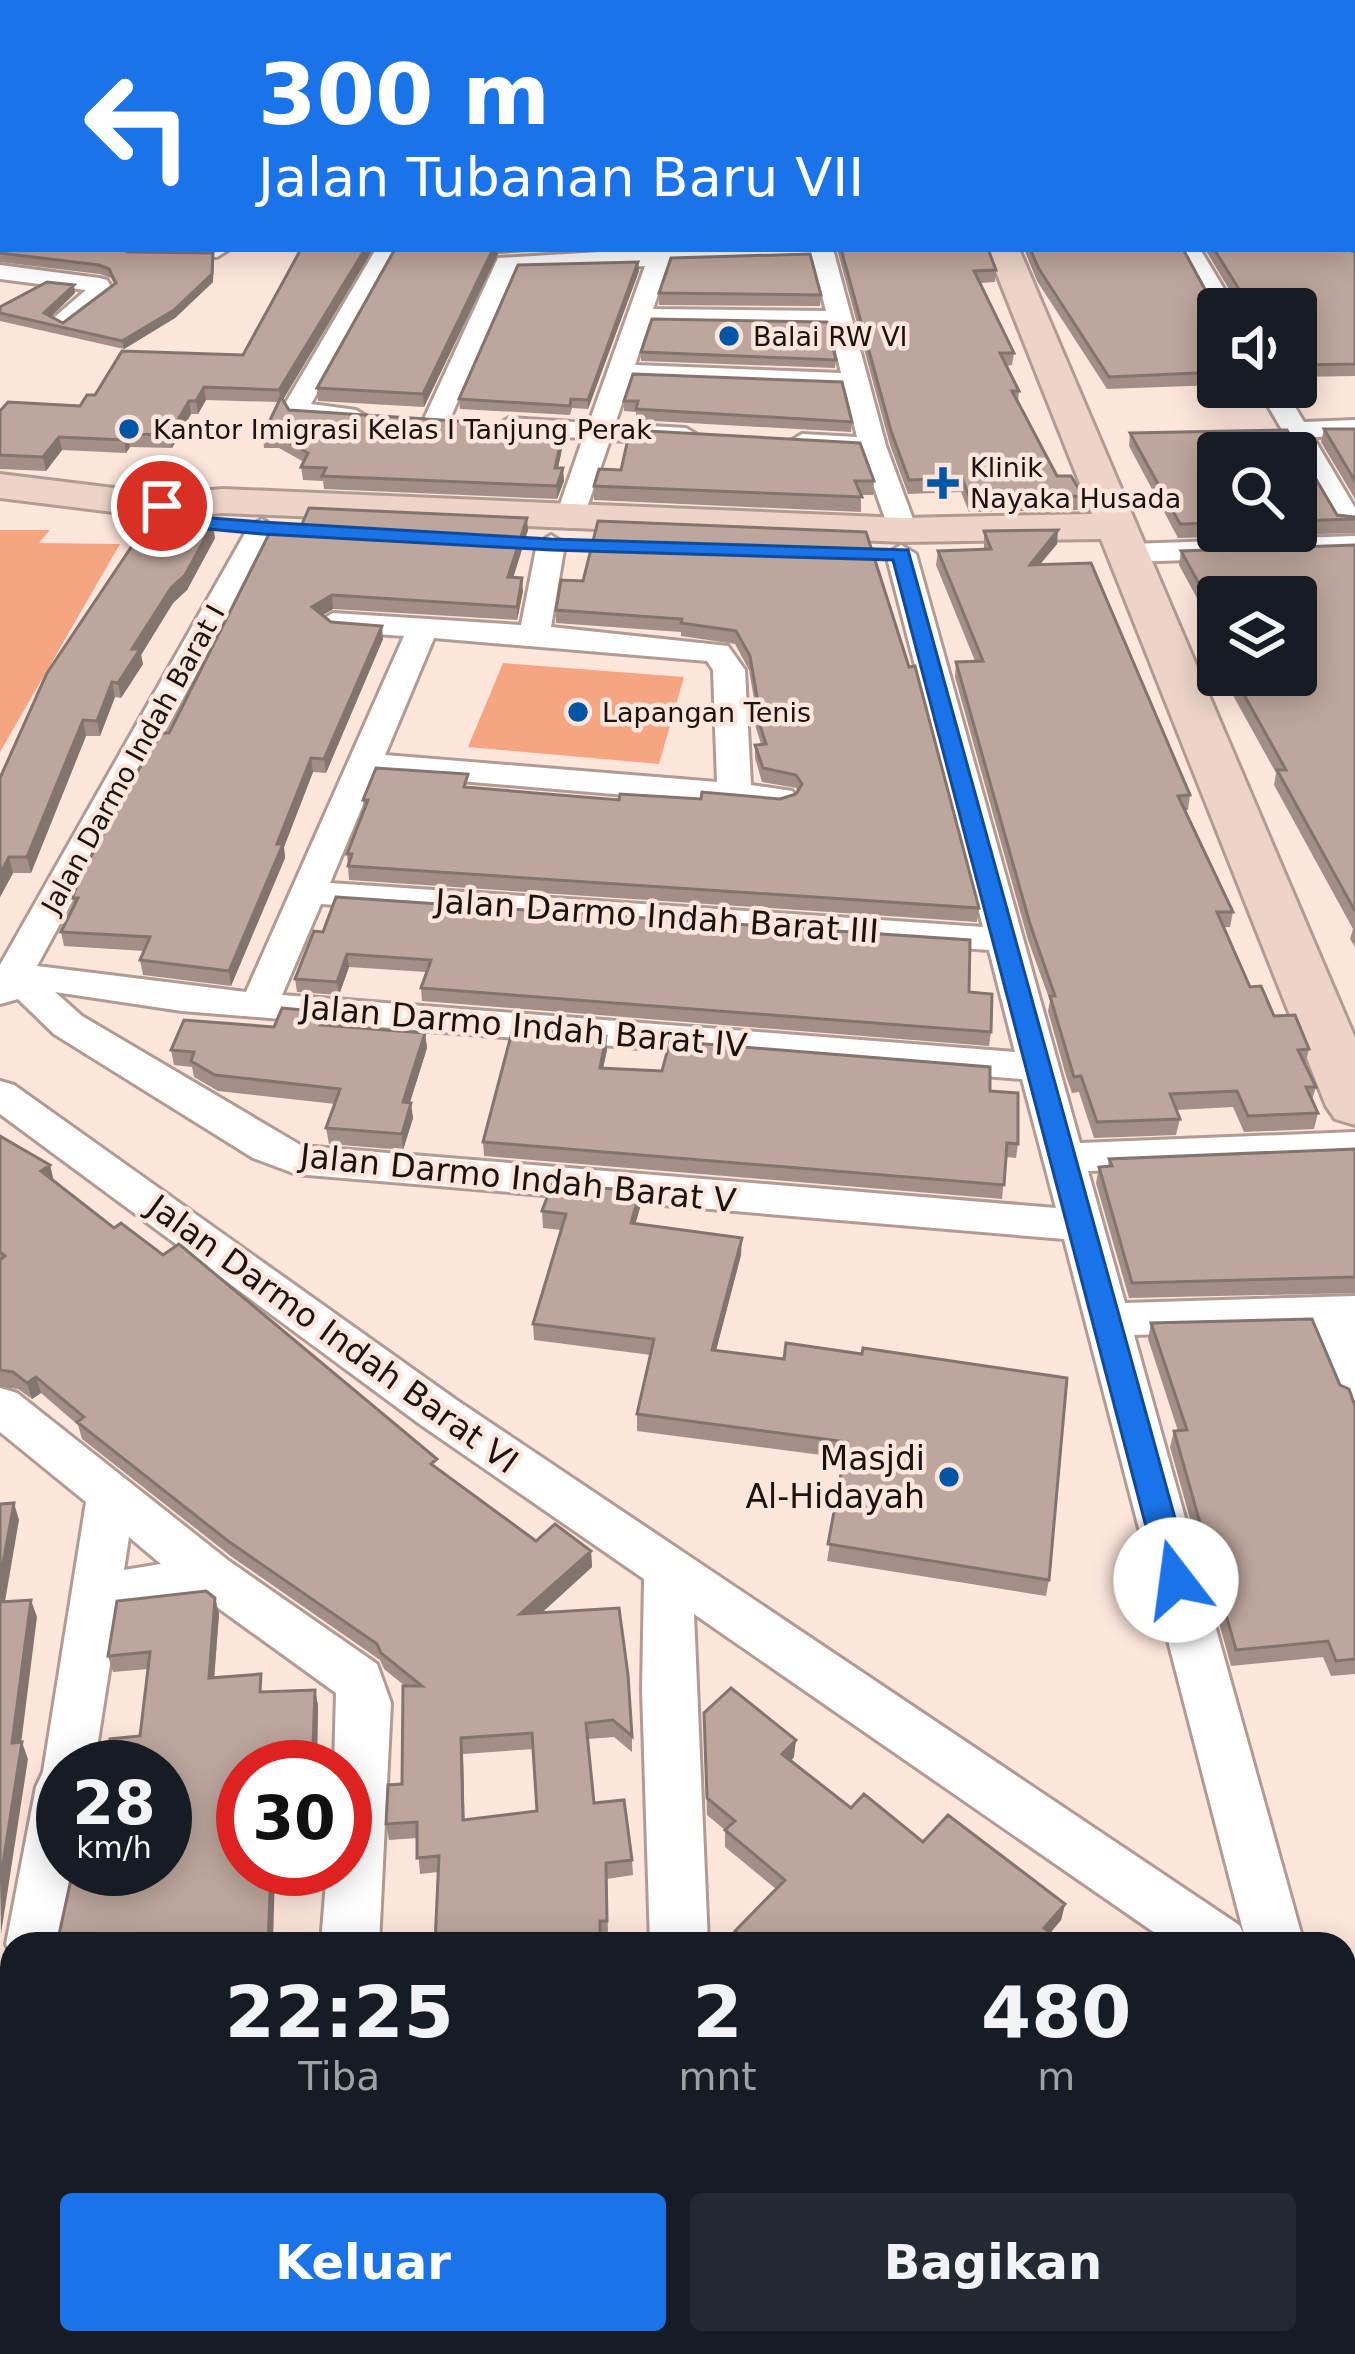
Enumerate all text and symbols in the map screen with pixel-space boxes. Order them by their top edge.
text: 300 m [258,46,550,144]
icon: left [60,48,216,204]
text: Jalan Tubanan Baru VII [258,146,864,209]
map controls [1197,288,1317,696]
button: sound [1197,288,1317,408]
place label: Balai RW VI [753,321,908,352]
marker: Balai RW VI [716,323,742,349]
place label: Kantor Imigrasi Kelas I Tanjung Perak [153,414,652,445]
marker: Kantor Imigrasi Kelas I Tanjung Perak [116,416,142,442]
button: search [1197,432,1317,552]
place label: Klinik Nayaka Husada [970,452,1181,514]
pin [111,455,213,557]
marker: Klinik Nayaka Husada [927,467,959,499]
icon: arrive [129,473,195,539]
button: layers [1197,576,1317,696]
street label: Jalan Darmo Indah Barat I [34,599,231,920]
place label: Lapangan Tenis [602,697,811,728]
marker: Lapangan Tenis [565,699,591,725]
street label: Jalan Darmo Indah Barat III [432,881,880,951]
street label: Jalan Darmo Indah Barat IV [297,987,749,1065]
street label: Jalan Darmo Indah Barat V [296,1136,738,1220]
street label: Jalan Darmo Indah Barat VI [139,1185,526,1481]
place label: Masjdi Al-Hidayah [746,1439,925,1516]
marker: Masjdi Al-Hidayah [936,1464,962,1490]
position arrow [1113,1517,1239,1643]
speed limit sign: 30 [216,1740,372,1896]
text: 28 [72,1768,156,1838]
text: km/h [76,1830,152,1865]
text: 22:25 [225,1970,454,2054]
text: 2 [692,1970,742,2054]
text: 480 [981,1970,1131,2054]
text: Tiba [298,2054,380,2099]
text: mnt [678,2054,756,2099]
text: m [1037,2054,1075,2099]
button: Keluar [60,2193,666,2331]
button: Bagikan [690,2193,1296,2331]

